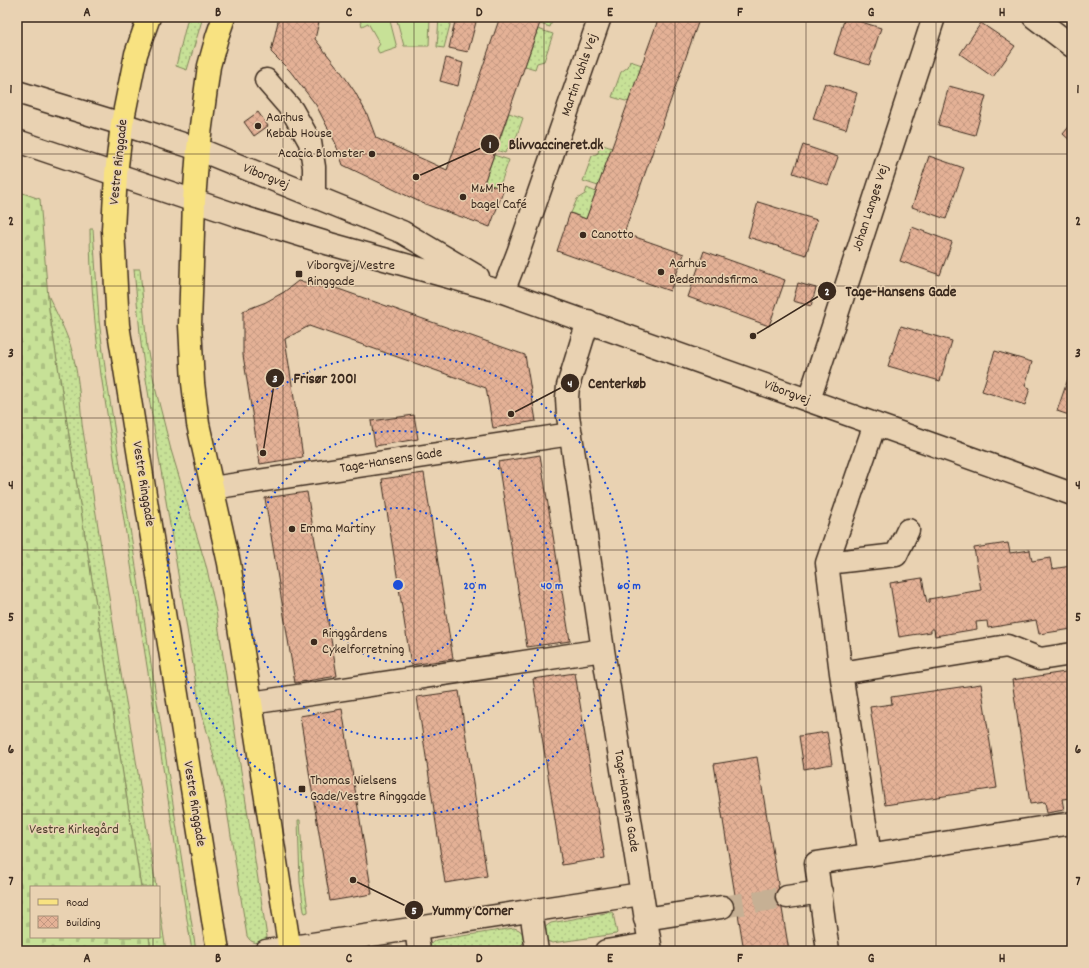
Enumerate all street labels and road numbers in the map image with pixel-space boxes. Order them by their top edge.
street label: Martin Vahls Vej [557,31,603,119]
street label: Vestre Ringgade [105,118,133,206]
street label: Viborgvej [240,159,292,195]
street label: Johan Langes Vej [847,162,895,254]
street label: Viborgvej [761,375,813,411]
street label: Vestre Ringgade [126,440,160,528]
street label: Tage-Hansens Gade [338,443,444,479]
street label: Tage-Hansens Gade [608,748,644,854]
street label: Vestre Ringgade [177,760,211,848]

